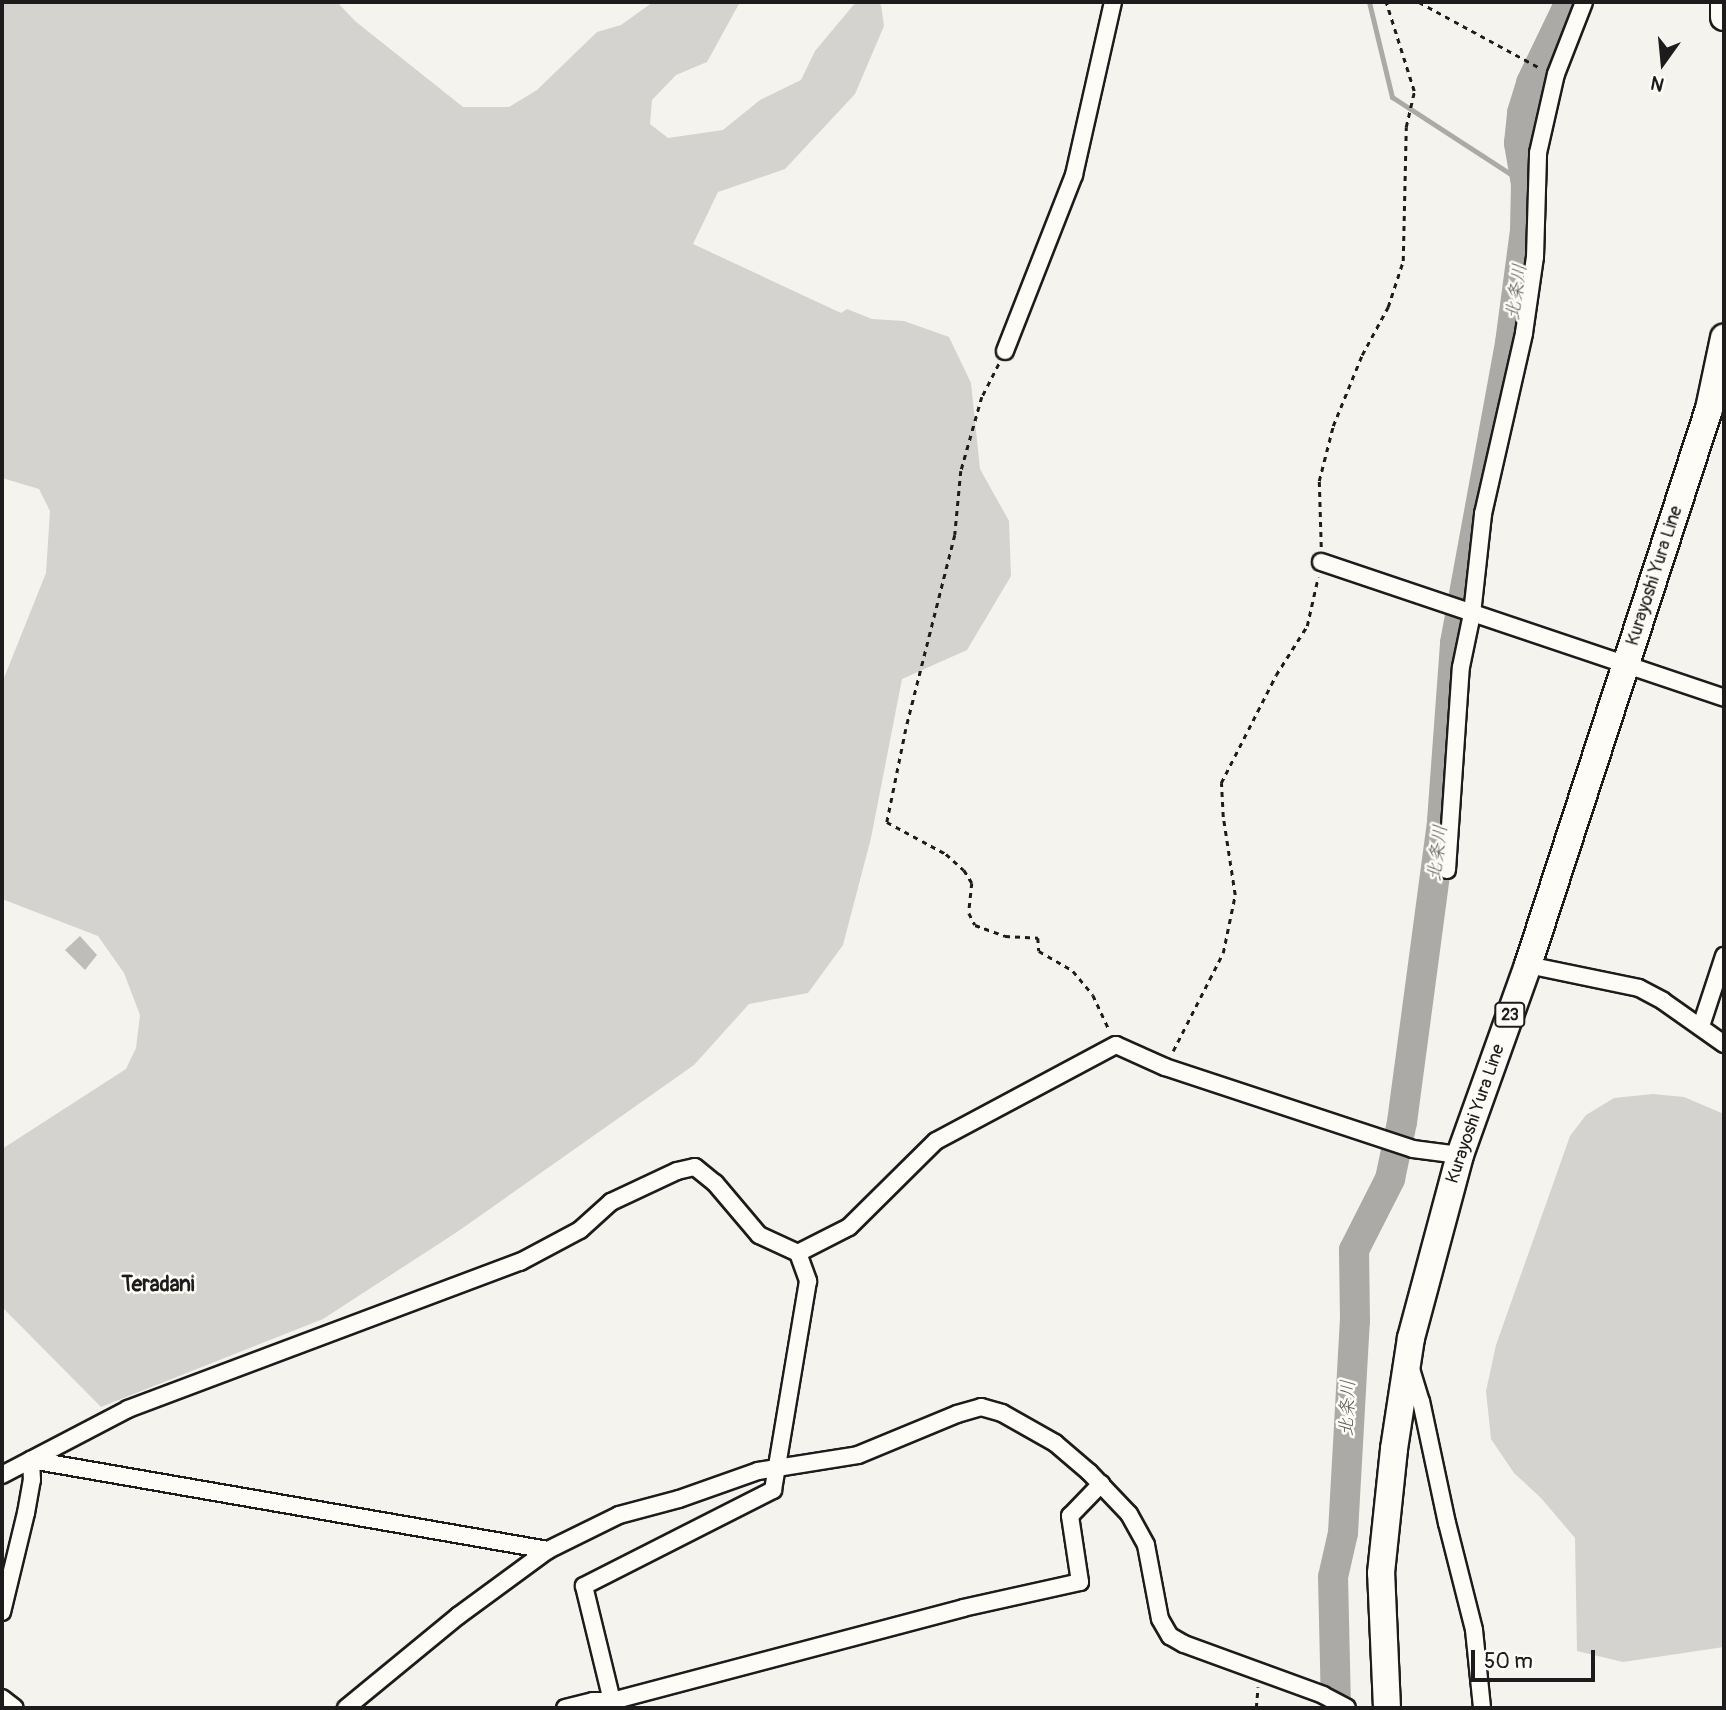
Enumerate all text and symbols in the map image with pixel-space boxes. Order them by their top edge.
north arrow [1628,28,1698,98]
text: N [1648,70,1667,97]
water label: 北条川 [1502,262,1532,322]
street label: Kurayoshi Yura Line [1622,503,1688,649]
water label: 北条川 [1423,823,1453,883]
road number: 23 [1494,1002,1526,1028]
street label: Kurayoshi Yura Line [1442,1042,1510,1186]
district label: Teradani [121,1272,195,1298]
water label: 北条川 [1336,1379,1360,1437]
scale bar [1474,1636,1598,1680]
text: 50 m [1484,1648,1533,1675]

